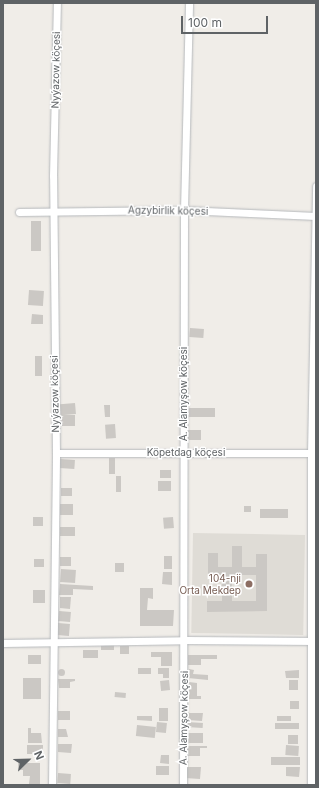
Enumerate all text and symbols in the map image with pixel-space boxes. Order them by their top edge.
scale bar [183,8,270,34]
text: 100 m [188,15,222,30]
street label: Nyýazow köçesi [49,31,63,109]
street label: Agzybirlik köçesi [128,204,208,218]
street label: A. Alamyşow köçesi [178,347,190,441]
street label: Nyýazow köçesi [48,355,62,433]
street label: Köpetdag köçesi [147,447,225,459]
place label: 104-nji Orta Mekdep [179,572,241,596]
marker: 104-nji Orta Mekdep [244,579,254,589]
street label: A. Alamyşow köçesi [177,671,191,765]
north arrow [8,740,48,780]
text: N [31,749,47,762]

